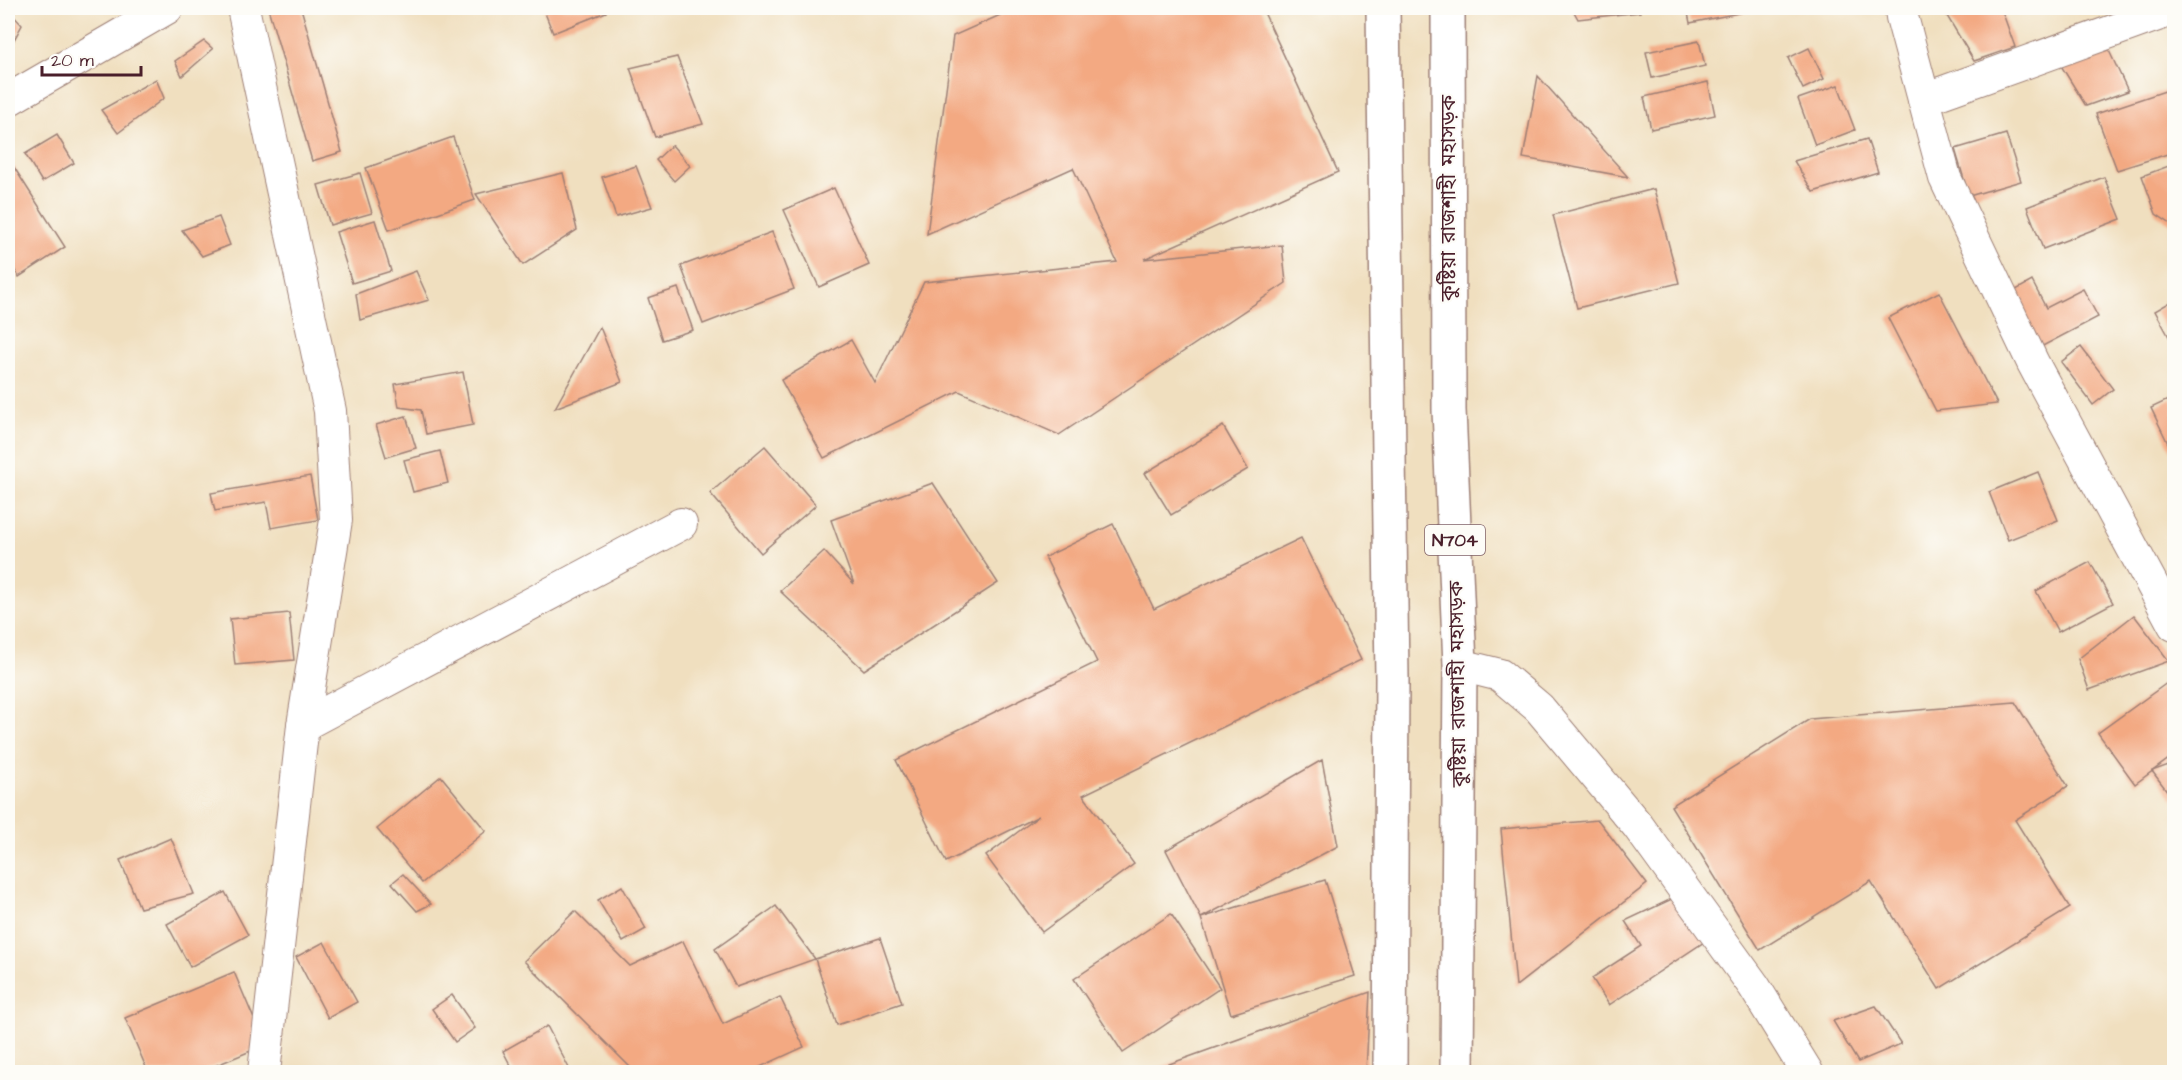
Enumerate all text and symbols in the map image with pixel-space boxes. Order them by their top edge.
scale bar [42,39,141,77]
text: 20 m [51,48,94,73]
street label: কুষ্টিয়া রাজশাহী মহাসড়ক [1435,94,1463,302]
road number: N704 [1425,525,1485,555]
street label: কুষ্টিয়া রাজশাহী মহাসড়ক [1442,580,1474,788]

